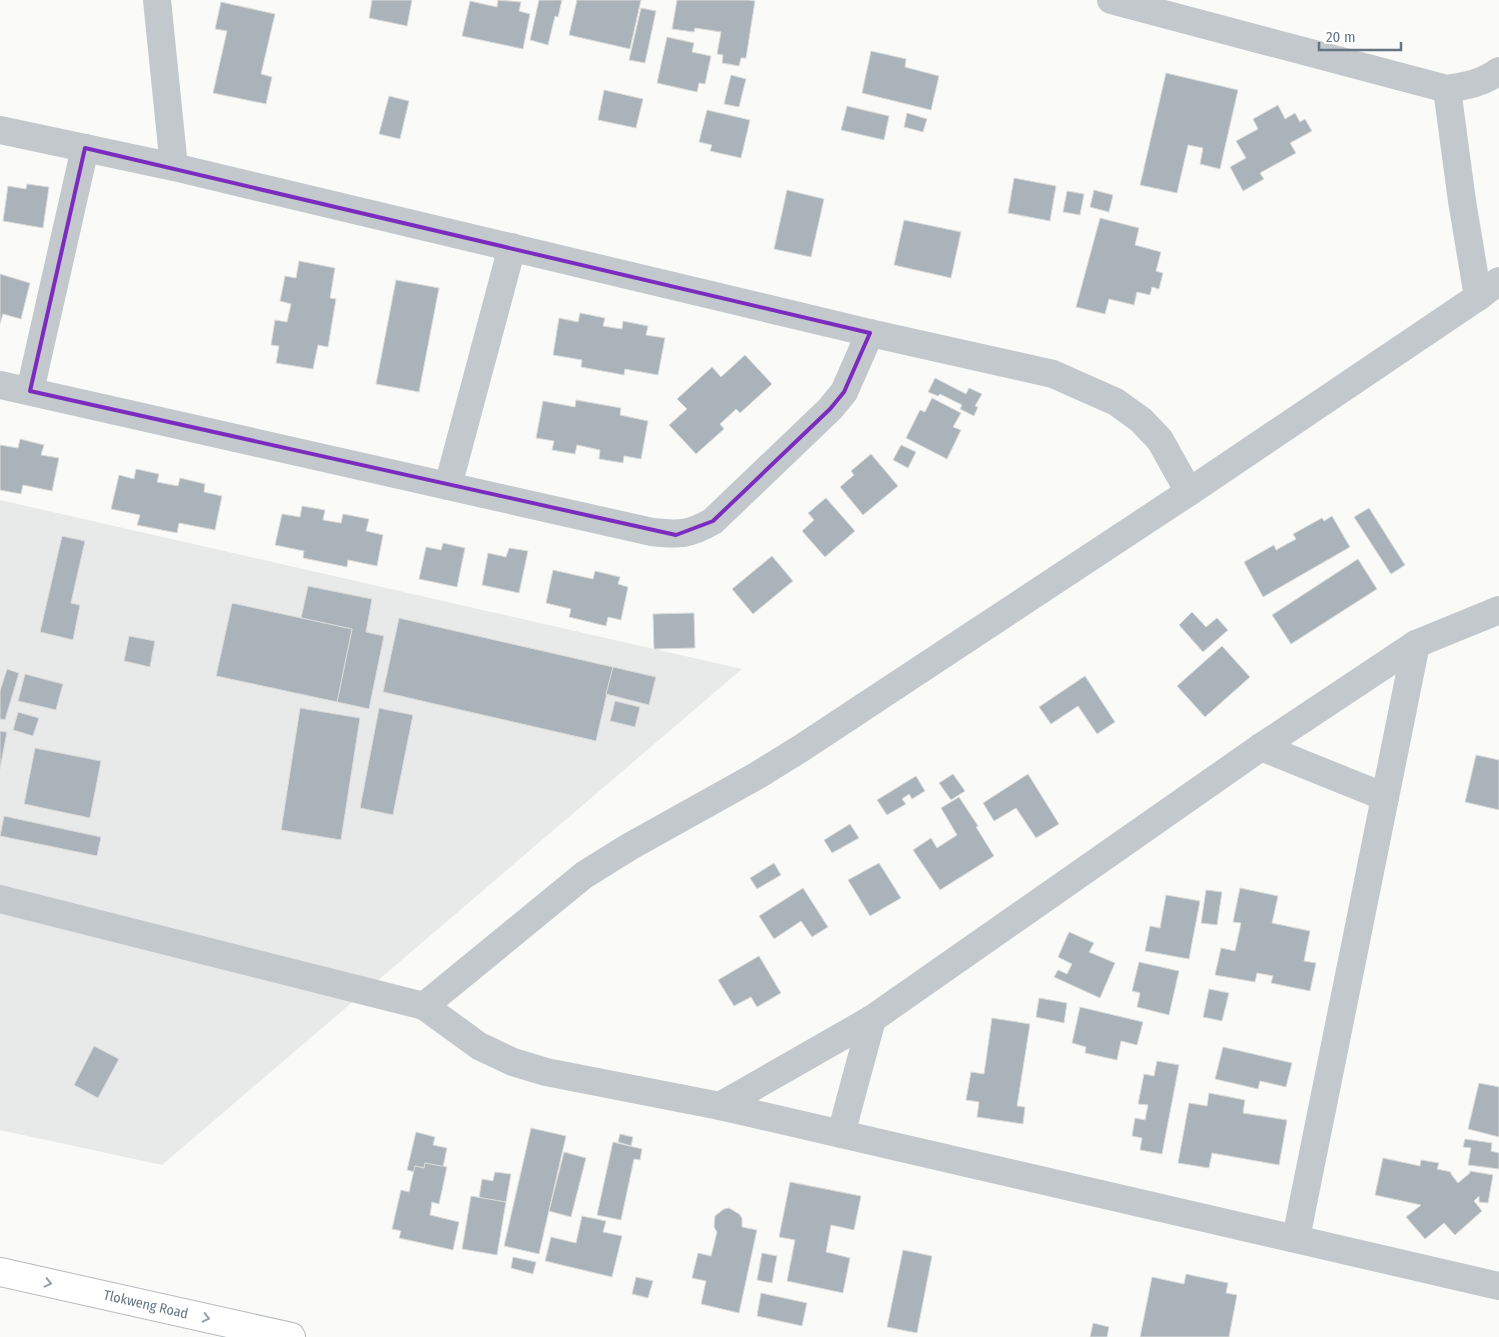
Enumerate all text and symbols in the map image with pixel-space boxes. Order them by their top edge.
scale bar [1319,20,1402,52]
text: 20 m [1326,28,1356,46]
one-way arrow [43,1277,52,1288]
street label: Tlokweng Road [102,1287,190,1322]
one-way arrow [202,1312,211,1323]

